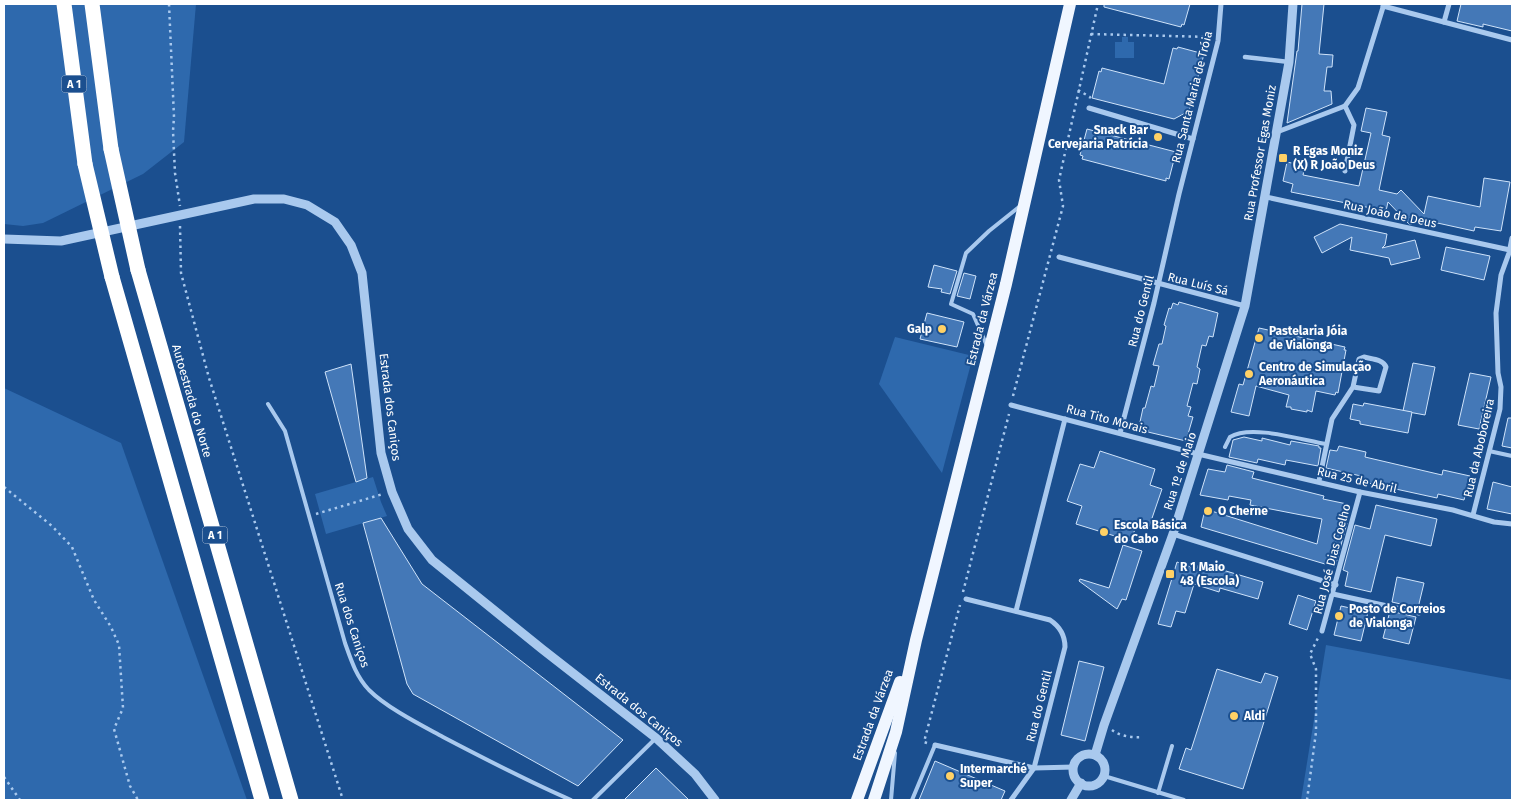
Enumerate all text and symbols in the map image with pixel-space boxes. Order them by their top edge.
street label: Rua Santa Maria de Tróia [1169,30,1215,164]
road number: A 1 [62,76,86,92]
street label: Rua Professor Egas Moniz [1241,84,1279,222]
place label: Snack Bar Cervejaria Patrícia [1048,123,1148,151]
marker: Snack Bar Cervejaria Patrícia [1152,131,1164,143]
place label: R Egas Moniz (X) R João Deus [1293,144,1375,172]
marker: R Egas Moniz (X) R João Deus [1277,152,1289,164]
street label: Rua João de Deus [1342,197,1438,231]
street label: Rua Luís Sá [1166,270,1230,298]
street label: Estrada da Várzea [964,271,1000,367]
street label: Rua do Gentil [1125,273,1157,348]
place label: Galp [907,322,932,336]
marker: Galp [936,323,948,335]
place label: Pastelaria Jóia de Vialonga [1269,324,1348,352]
marker: Pastelaria Jóia de Vialonga [1253,332,1265,344]
street label: Autoestrada do Norte [169,343,215,459]
street label: Estrada dos Caniços [376,352,404,462]
place label: Centro de Simulação Aeronáutica [1258,360,1371,388]
marker: Centro de Simulação Aeronáutica [1243,368,1255,380]
street label: Rua da Aboboreira [1461,397,1497,499]
street label: Rua Tito Morais [1065,401,1150,437]
street label: Rua 1º de Maio [1161,430,1199,512]
street label: Rua 25 de Abril [1316,464,1399,496]
street label: Rua José Dias Coelho [1311,502,1353,616]
place label: O Cherne [1218,504,1268,518]
marker: O Cherne [1202,505,1214,517]
place label: Escola Básica do Cabo [1114,518,1187,546]
road number: A 1 [202,526,228,544]
marker: Escola Básica do Cabo [1098,526,1110,538]
place label: R 1 Maio 48 (Escola) [1180,560,1239,588]
marker: R 1 Maio 48 (Escola) [1164,568,1176,580]
street label: Rua dos Caniços [332,581,372,670]
place label: Posto de Correios de Vialonga [1349,602,1446,630]
marker: Posto de Correios de Vialonga [1333,610,1345,622]
street label: Estrada da Várzea [850,667,896,763]
street label: Rua do Gentil [1023,668,1055,743]
street label: Estrada dos Caniços [592,670,686,750]
place label: Aldi [1243,709,1265,723]
marker: Aldi [1228,710,1240,722]
place label: Intermarché Super [960,762,1027,790]
marker: Intermarché Super [944,770,956,782]

